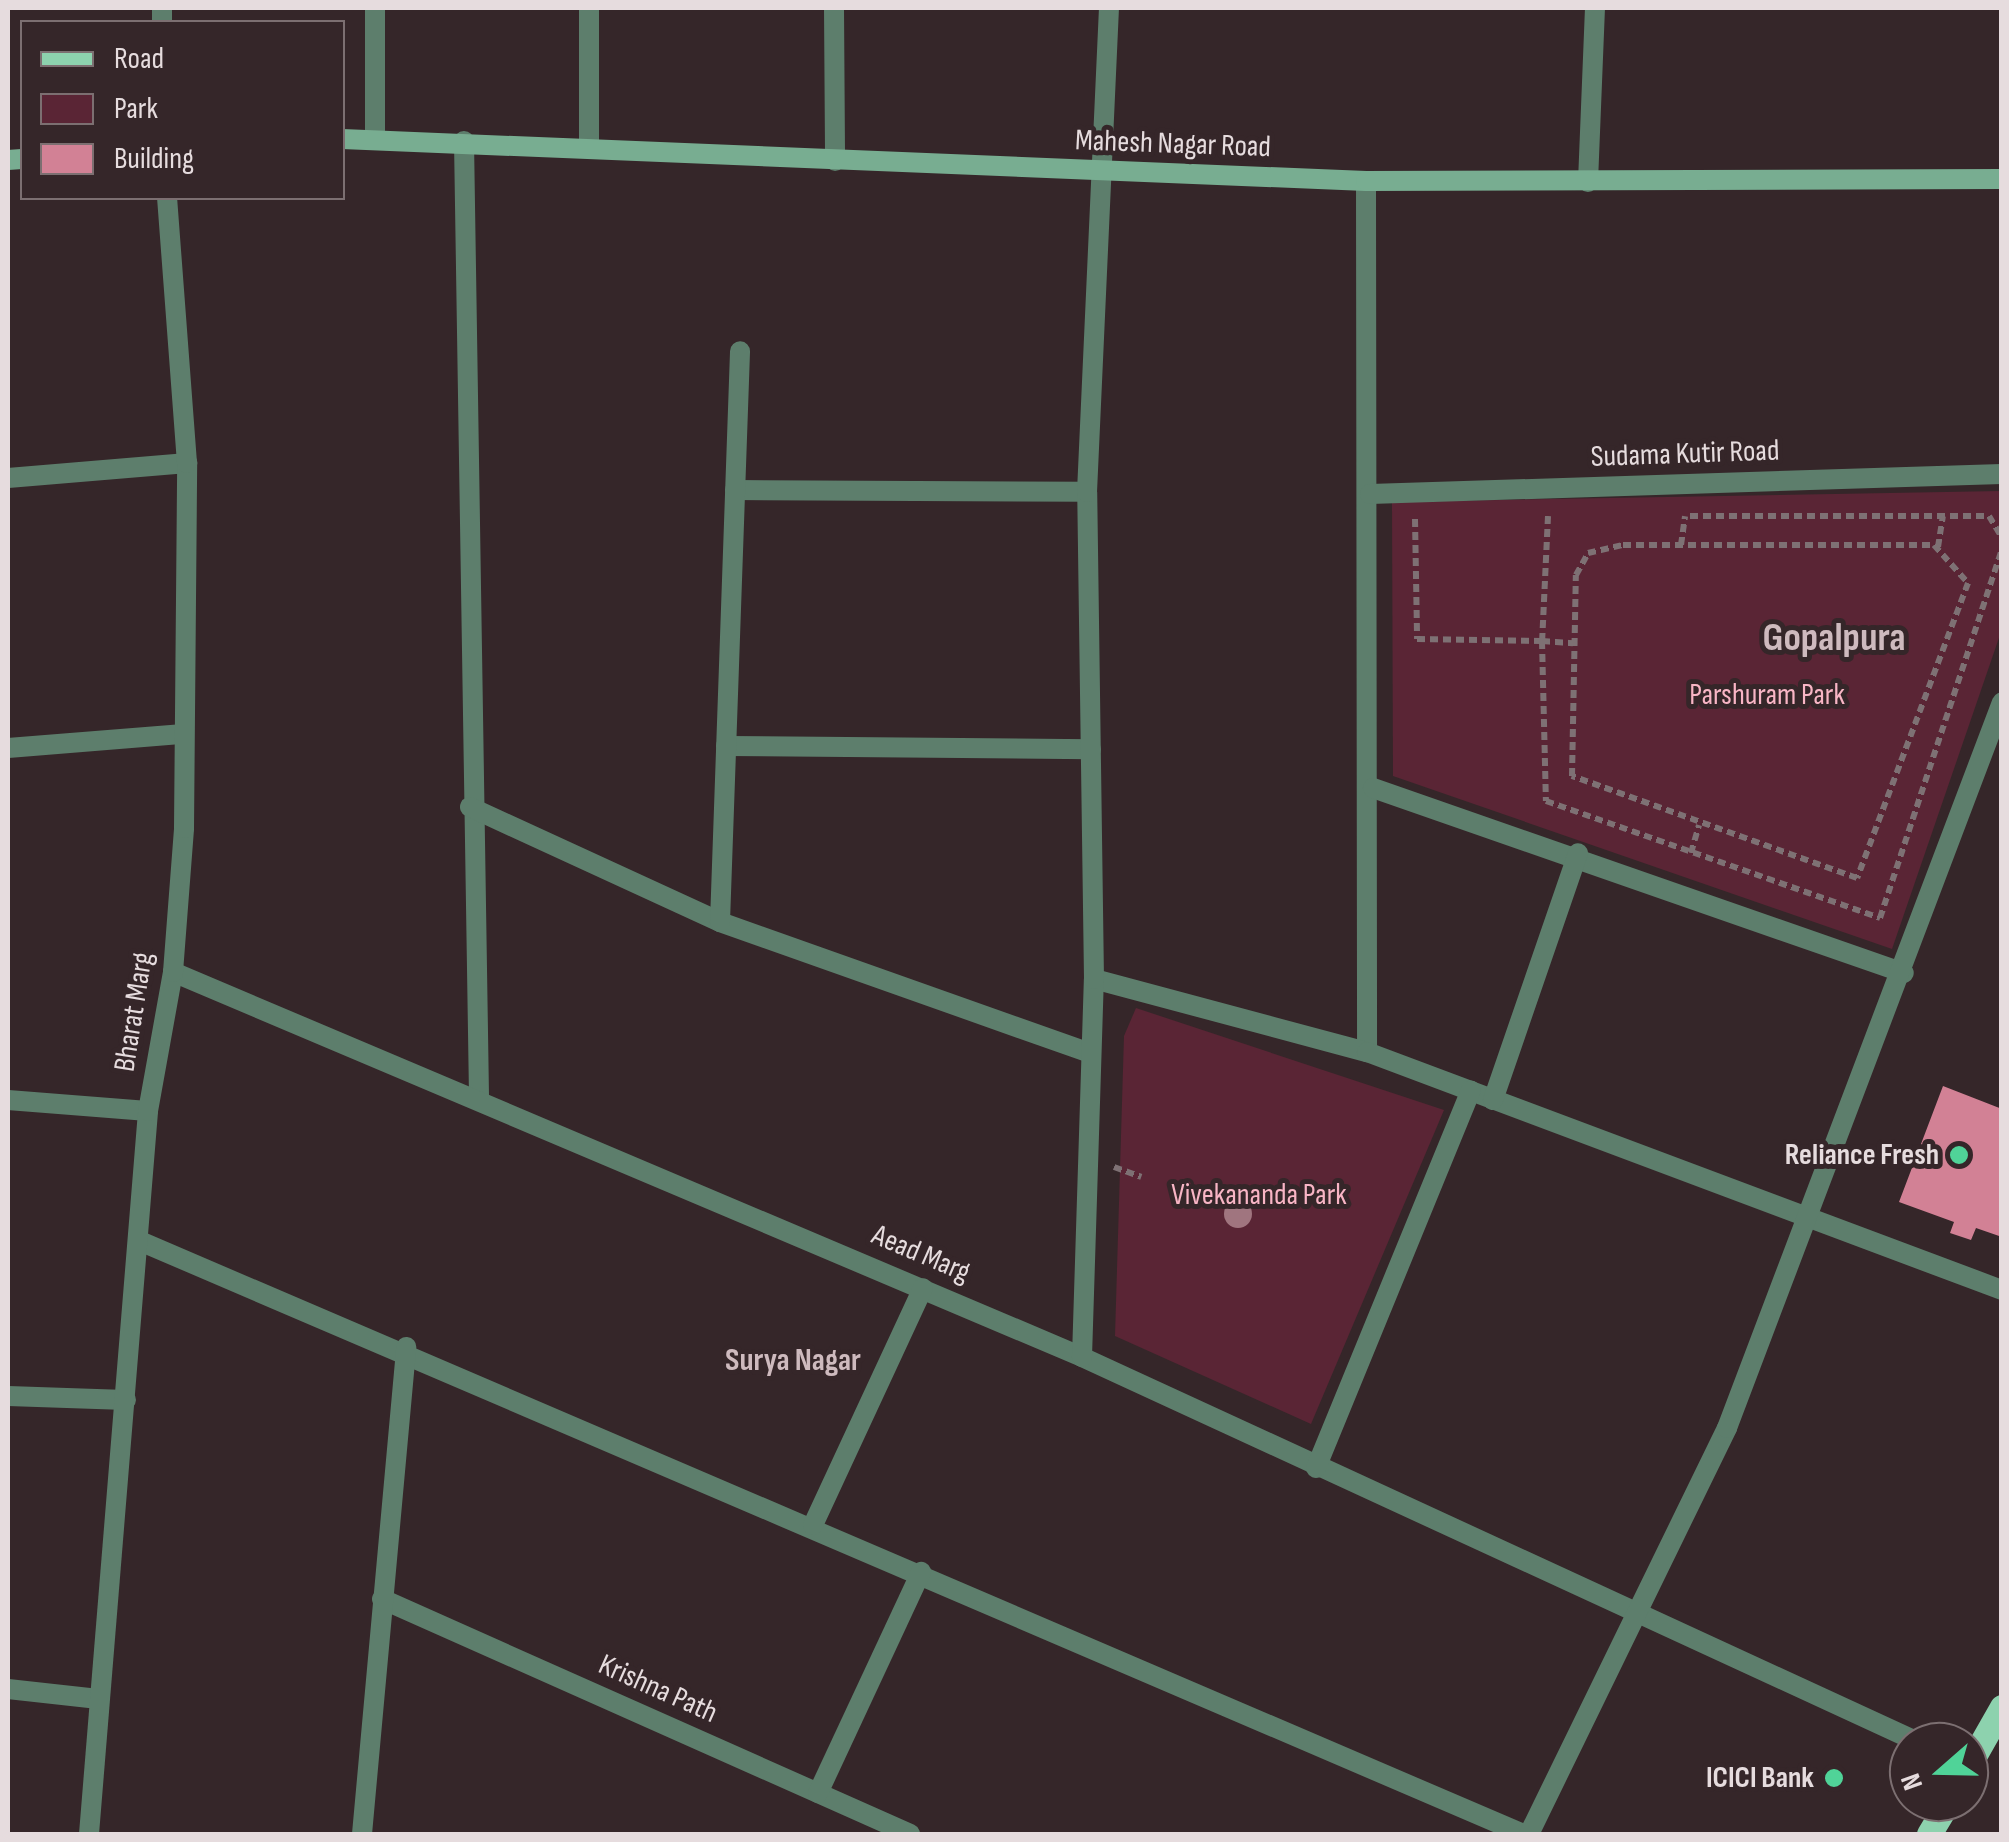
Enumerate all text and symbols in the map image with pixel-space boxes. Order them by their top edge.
legend [20,20,345,200]
text: Road [114,41,164,77]
text: Park [114,91,158,127]
street label: Mahesh Nagar Road [1074,123,1272,165]
text: Building [114,141,194,177]
street label: Sudama Kutir Road [1590,433,1780,475]
district label: Gopalpura [1762,614,1906,662]
park label: Parshuram Park [1689,677,1845,713]
street label: Bharat Marg [107,950,161,1074]
place label: Reliance Fresh [1785,1137,1939,1173]
marker: Reliance Fresh [1948,1144,1970,1166]
park label: Vivekananda Park [1171,1177,1347,1213]
street label: Aead Marg [866,1217,976,1291]
district label: Surya Nagar [725,1342,861,1380]
street label: Krishna Path [593,1647,723,1731]
north arrow [1889,1722,1989,1822]
place label: ICICI Bank [1706,1760,1814,1796]
marker: ICICI Bank [1823,1767,1845,1789]
text: N [1894,1769,1930,1794]

